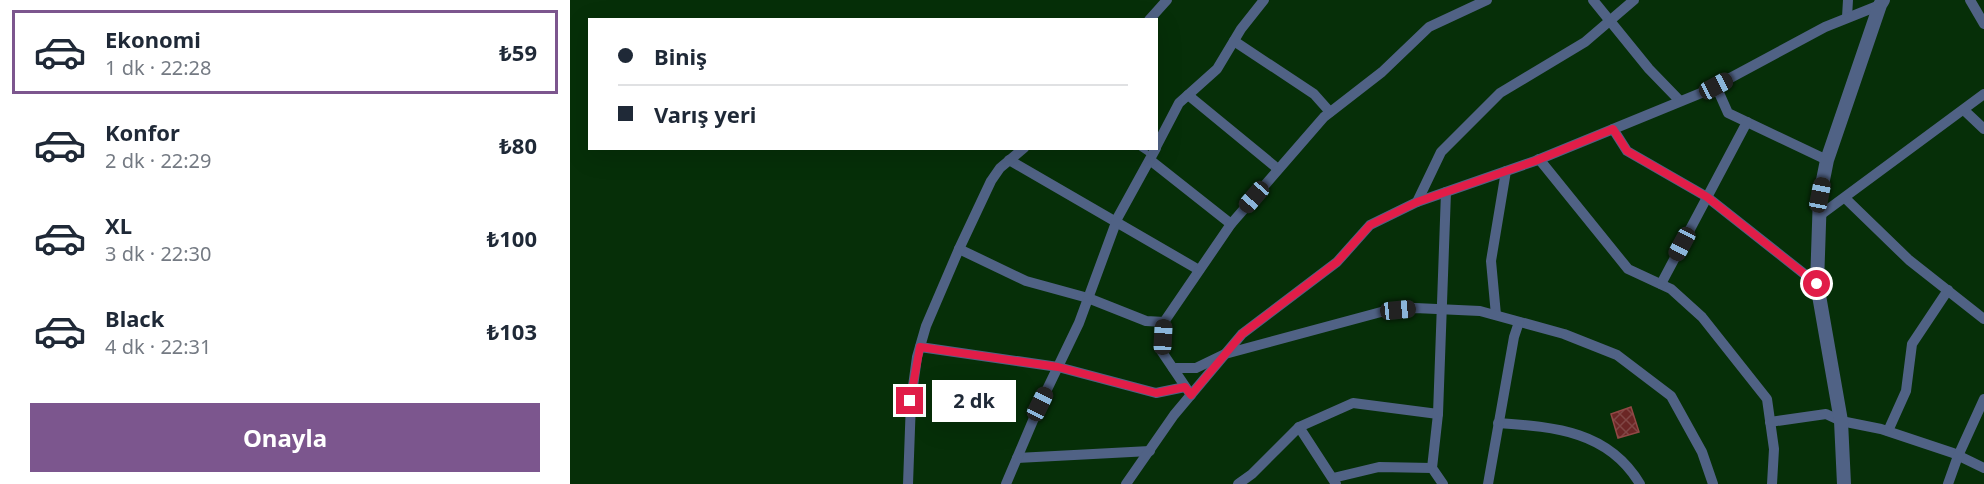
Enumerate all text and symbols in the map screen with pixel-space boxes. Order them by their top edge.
text: Ekonomi [105,24,201,54]
icon: car [33,25,87,79]
text: ₺59 [499,37,537,67]
text: Biniş [654,41,707,71]
text: 1 dk · 22:28 [105,54,212,81]
car [1696,70,1736,102]
text: Varış yeri [654,99,756,129]
text: Konfor [105,117,180,147]
icon: car [33,118,87,172]
text: ₺80 [499,130,537,160]
text: 2 dk · 22:29 [105,147,212,174]
car [1808,176,1832,214]
car [1235,178,1273,216]
text: XL [105,210,132,240]
icon: car [33,211,87,265]
text: ₺100 [487,223,537,253]
car [1666,224,1698,264]
text: 3 dk · 22:30 [105,240,212,267]
route start [1803,270,1830,297]
car [1379,299,1417,321]
text: Black [105,303,164,333]
icon: car [33,304,87,358]
text: ₺103 [487,316,537,346]
car [1153,319,1173,355]
text: 4 dk · 22:31 [105,333,212,360]
callout: 2 dk [931,380,1015,422]
car [1024,384,1056,424]
route end [896,387,923,414]
text: 2 dk [953,387,995,414]
button: Onayla [30,403,540,472]

